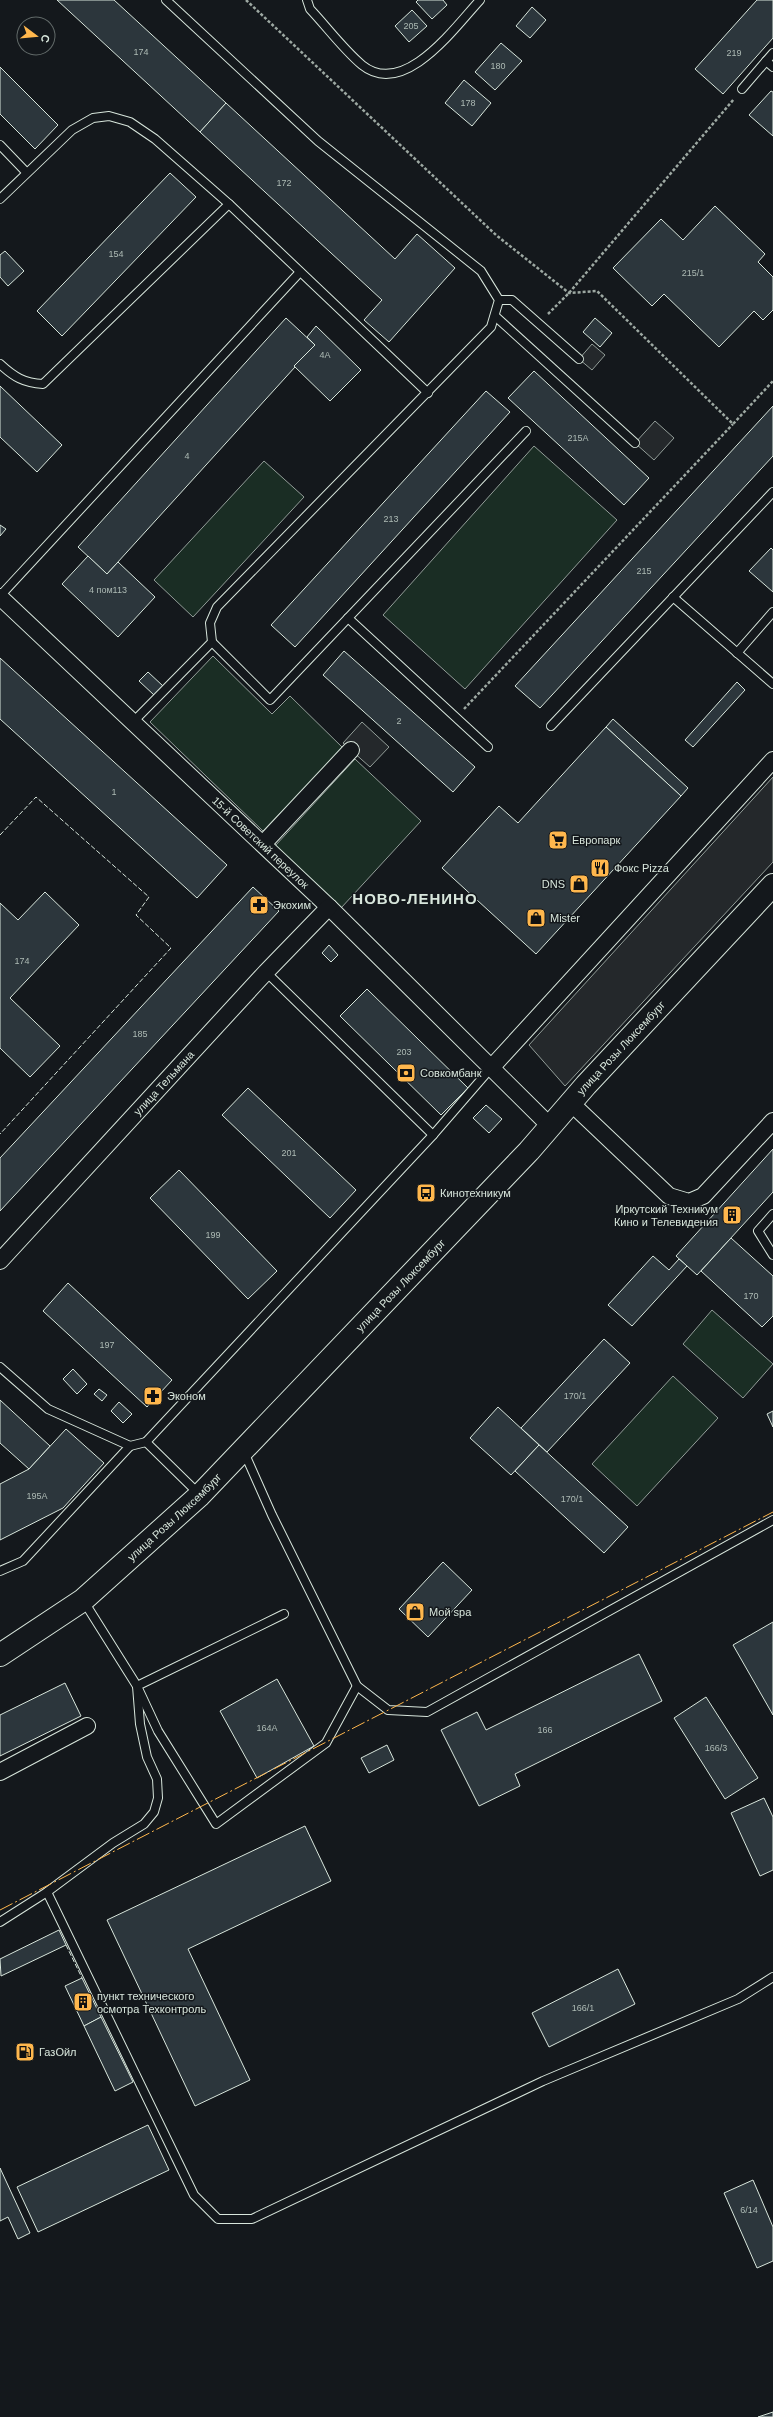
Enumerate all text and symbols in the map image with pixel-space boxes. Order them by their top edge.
north arrow [16,16,56,56]
house number: 205 [403,21,419,31]
text: С [39,33,52,44]
house number: 174 [133,47,149,57]
house number: 219 [726,48,742,58]
house number: 180 [490,61,506,71]
house number: 178 [460,98,476,108]
house number: 172 [276,178,292,188]
house number: 154 [108,249,124,259]
house number: 215/1 [682,268,704,278]
house number: 4А [319,350,331,360]
house number: 215А [567,433,589,443]
house number: 4 [184,451,190,461]
house number: 213 [383,514,399,524]
house number: 215 [636,566,652,576]
house number: 4 пом113 [89,585,127,595]
house number: 2 [396,716,402,726]
house number: 1 [111,787,117,797]
street label: 15-й Советский переулок [210,794,311,891]
supermarket icon: Европарк [547,829,569,851]
place label: Европарк [572,834,621,846]
restaurant icon: Фокс Pizza [589,857,611,879]
place label: Фокс Pizza [614,862,670,874]
shop icon: DNS [568,873,590,895]
place label: DNS [542,878,565,890]
district label: НОВО-ЛЕНИНО [352,890,478,907]
pharmacy icon: Экохим [248,894,270,916]
place label: Экохим [273,899,311,911]
shop icon: Mister [525,907,547,929]
place label: Mister [550,912,580,924]
house number: 174 [14,956,30,966]
street label: улица Розы Люксембург [575,999,667,1097]
house number: 185 [132,1029,148,1039]
house number: 203 [396,1047,412,1057]
street label: улица Тельмана [131,1048,197,1118]
bank icon: Совкомбанк [395,1062,417,1084]
place label: Совкомбанк [420,1067,482,1079]
house number: 201 [281,1148,297,1158]
bus stop icon: Кинотехникум [415,1182,437,1204]
place label: Кинотехникум [440,1187,511,1199]
place label: Иркутский Техникум Кино и Телевидения [614,1203,718,1228]
building icon: Иркутский Техникум Кино и Телевидения [721,1204,743,1226]
house number: 199 [205,1230,221,1240]
street label: улица Розы Люксембург [354,1237,448,1334]
house number: 170 [743,1291,759,1301]
house number: 197 [99,1340,115,1350]
pharmacy icon: Эконом [142,1385,164,1407]
place label: Эконом [167,1390,206,1402]
house number: 170/1 [564,1391,586,1401]
street label: улица Розы Люксембург [125,1471,224,1563]
house number: 195А [26,1491,48,1501]
house number: 170/1 [561,1494,583,1504]
shop icon: Мой spa [404,1601,426,1623]
place label: Мой spa [429,1606,472,1618]
house number: 164А [256,1723,278,1733]
house number: 166 [537,1725,553,1735]
house number: 166/3 [705,1743,727,1753]
place label: пункт технического осмотра Техконтроль [97,1990,206,2015]
building icon: пункт технического осмотра Техконтроль [72,1991,94,2013]
house number: 166/1 [572,2003,594,2013]
fuel station icon: ГазОйл [14,2041,36,2063]
place label: ГазОйл [39,2046,77,2058]
house number: 6/14 [740,2205,758,2215]

